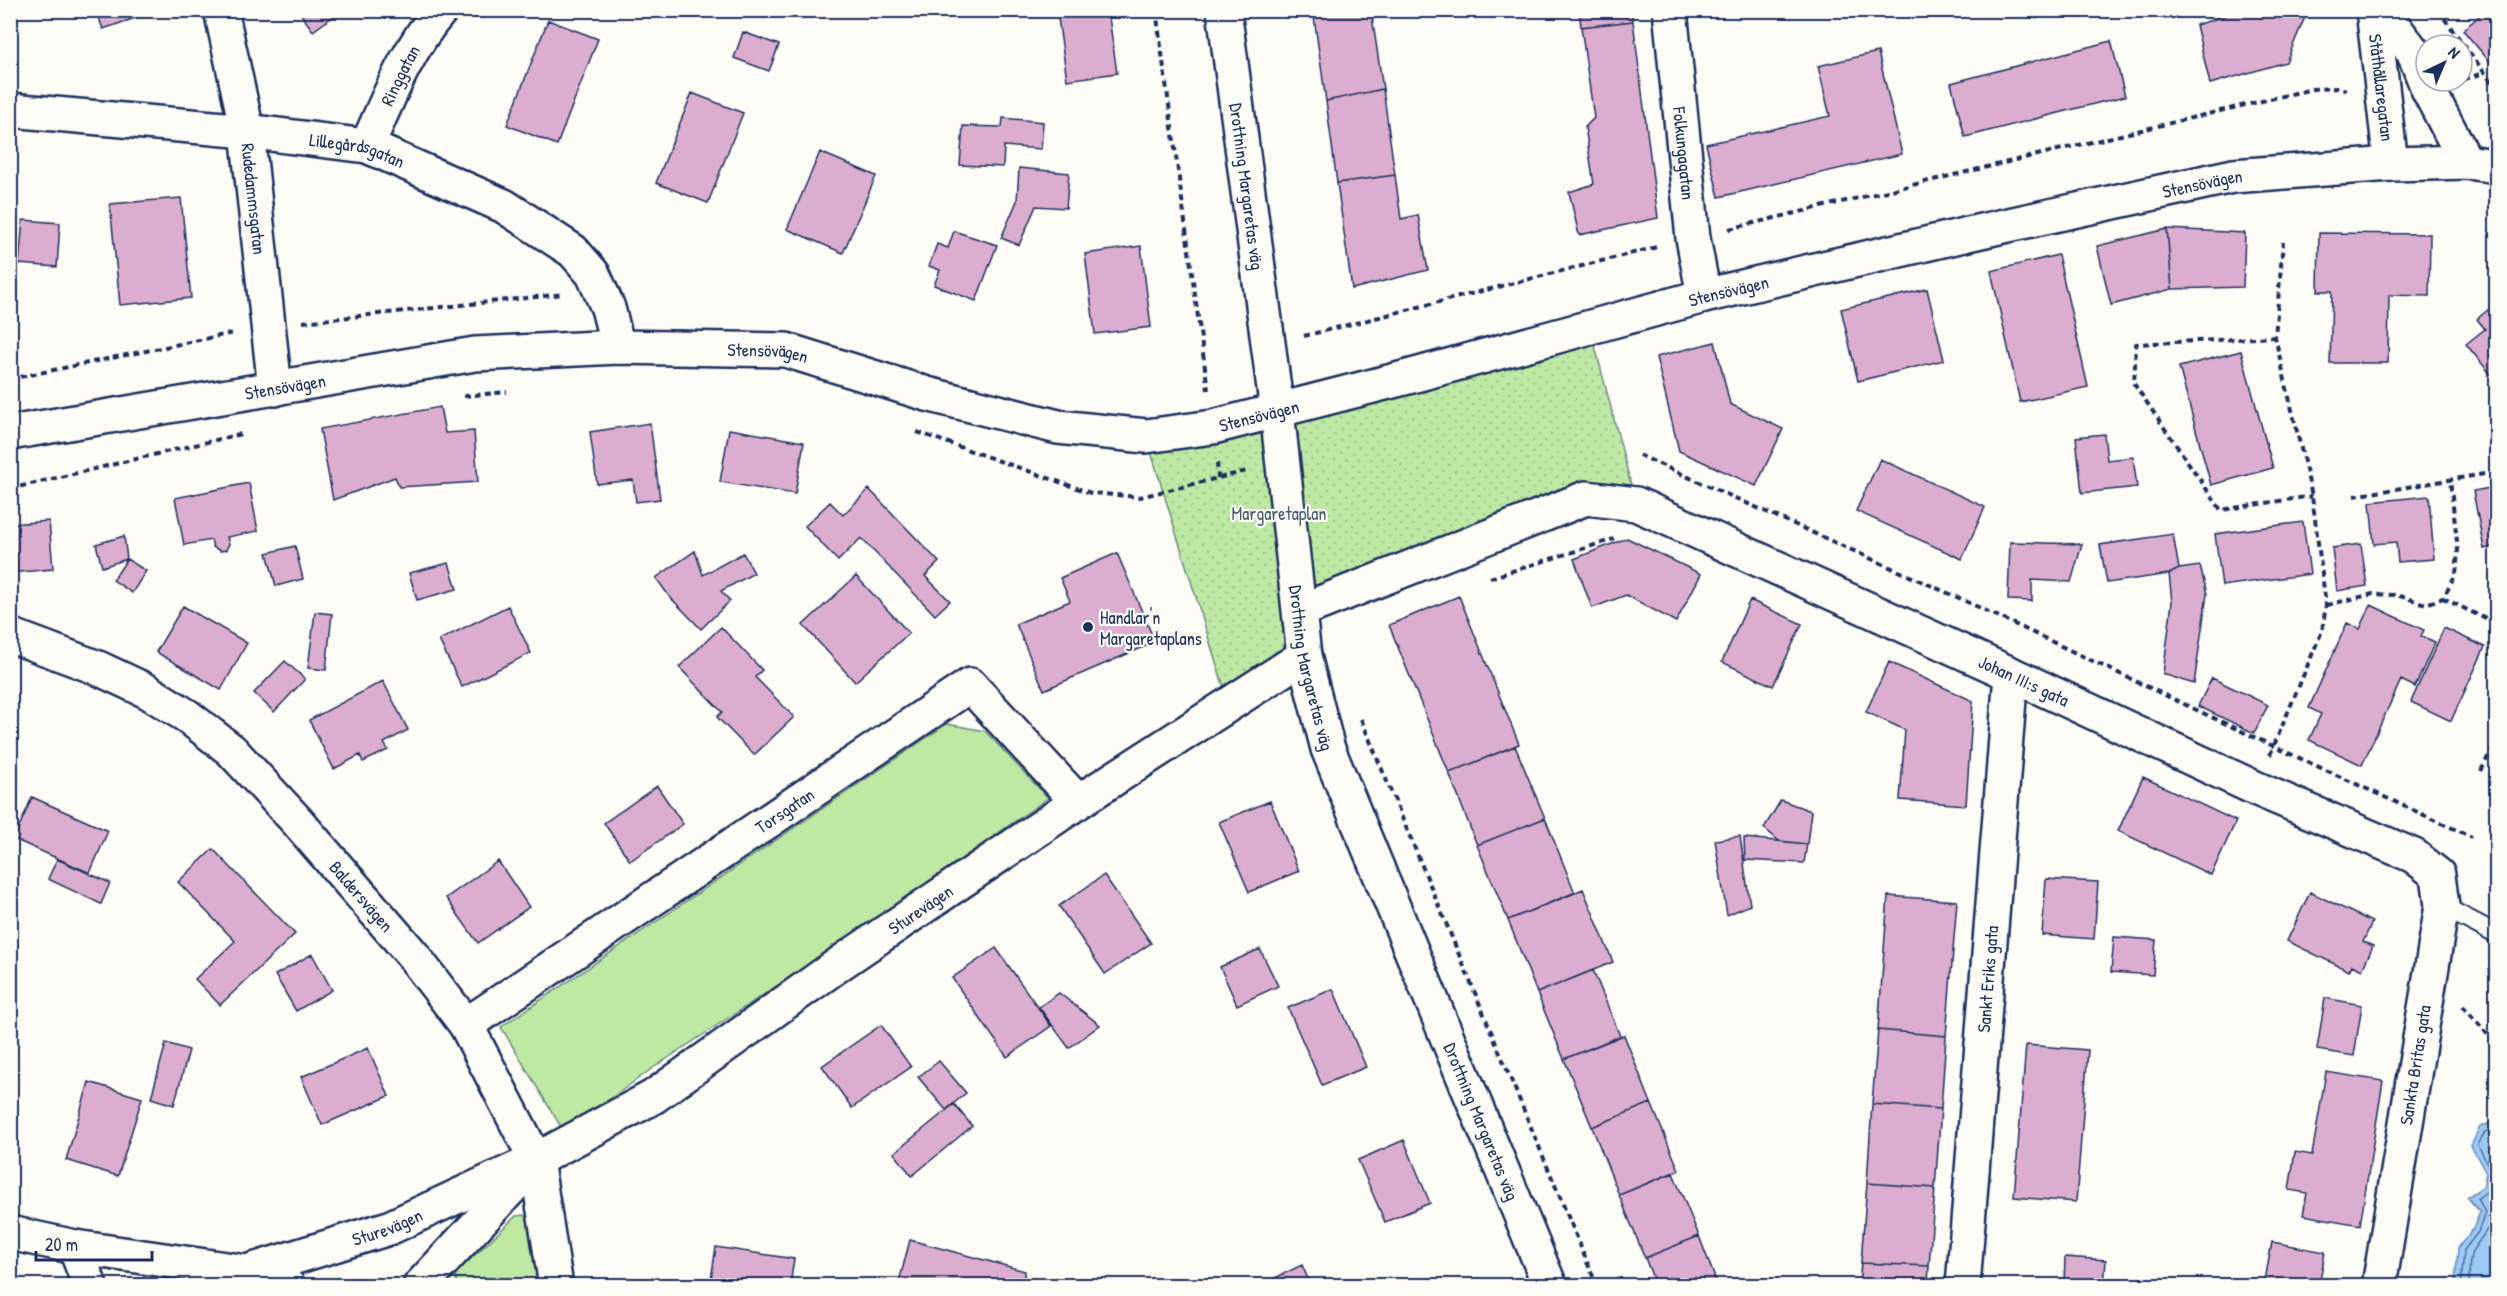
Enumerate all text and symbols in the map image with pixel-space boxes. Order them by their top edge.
street label: Ståthållaregatan [2363,32,2401,142]
north arrow [2414,33,2474,93]
street label: Ringgatan [374,40,425,109]
text: N [2444,41,2465,63]
street label: Drottning Margaretas väg [1224,101,1271,271]
street label: Folkungagatan [1667,105,1702,201]
street label: Lillegårdsgatan [308,126,409,174]
street label: Rudedammsgatan [236,142,273,256]
street label: Stensövägen [2160,163,2243,204]
street label: Stensövägen [1686,269,1771,312]
street label: Stensövägen [727,336,812,369]
street label: Stensövägen [243,367,327,405]
street label: Stensövägen [1216,393,1301,437]
park label: Margaretaplan [1232,501,1326,526]
street label: Drottning Margaretas väg [1284,584,1340,753]
place label: Handlar'n Margaretaplans [1100,605,1202,651]
marker: Handlar'n Margaretaplans [1081,620,1095,634]
street label: Johan III:s gata [1975,649,2073,712]
street label: Torsgatan [750,781,819,839]
street label: Baldersvägen [324,855,400,937]
street label: Sturevägen [883,878,958,940]
street label: Sankt Eriks gata [1970,925,2004,1033]
street label: Sankta Britas gata [2393,1003,2437,1127]
street label: Drottning Margaretas väg [1438,1039,1526,1204]
street label: Sturevägen [349,1202,426,1251]
scale bar [36,1224,152,1262]
text: 20 m [45,1232,78,1257]

